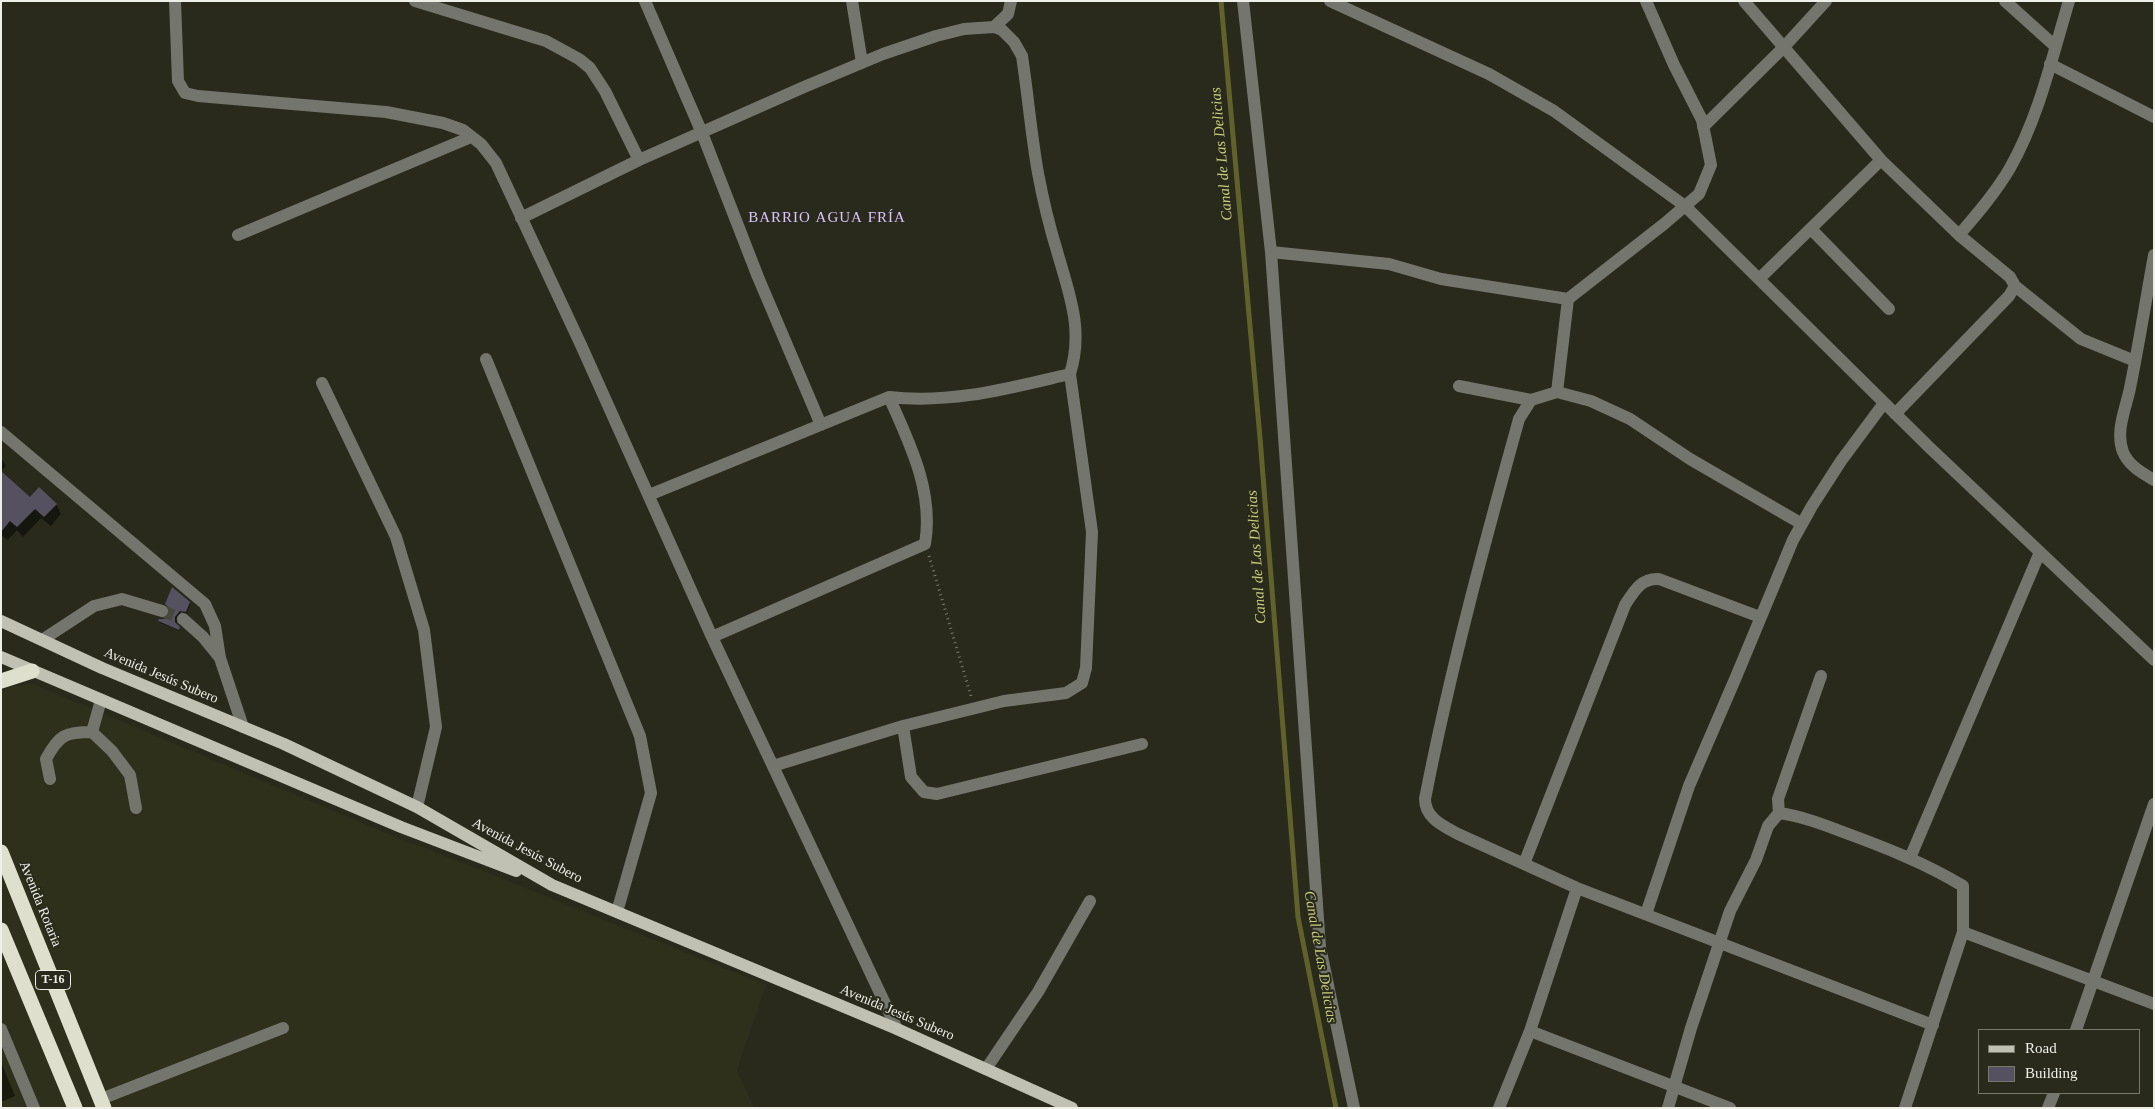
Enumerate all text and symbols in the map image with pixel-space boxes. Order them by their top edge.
water label: Canal de Las Delicias [1207,87,1237,221]
district label: BARRIO AGUA FRÍA [746,209,908,227]
water label: Canal de Las Delicias [1243,490,1271,624]
street label: Avenida Jesús Subero [101,644,221,708]
street label: Avenida Jesús Subero [469,815,585,887]
street label: Avenida Rotaria [15,859,65,949]
water label: Canal de Las Delicias [1300,890,1340,1024]
road number: T-16 [36,970,70,990]
street label: Avenida Jesús Subero [837,981,957,1045]
legend [1978,1029,2140,1094]
text: Road [2025,1040,2057,1056]
text: Building [2025,1065,2078,1081]

